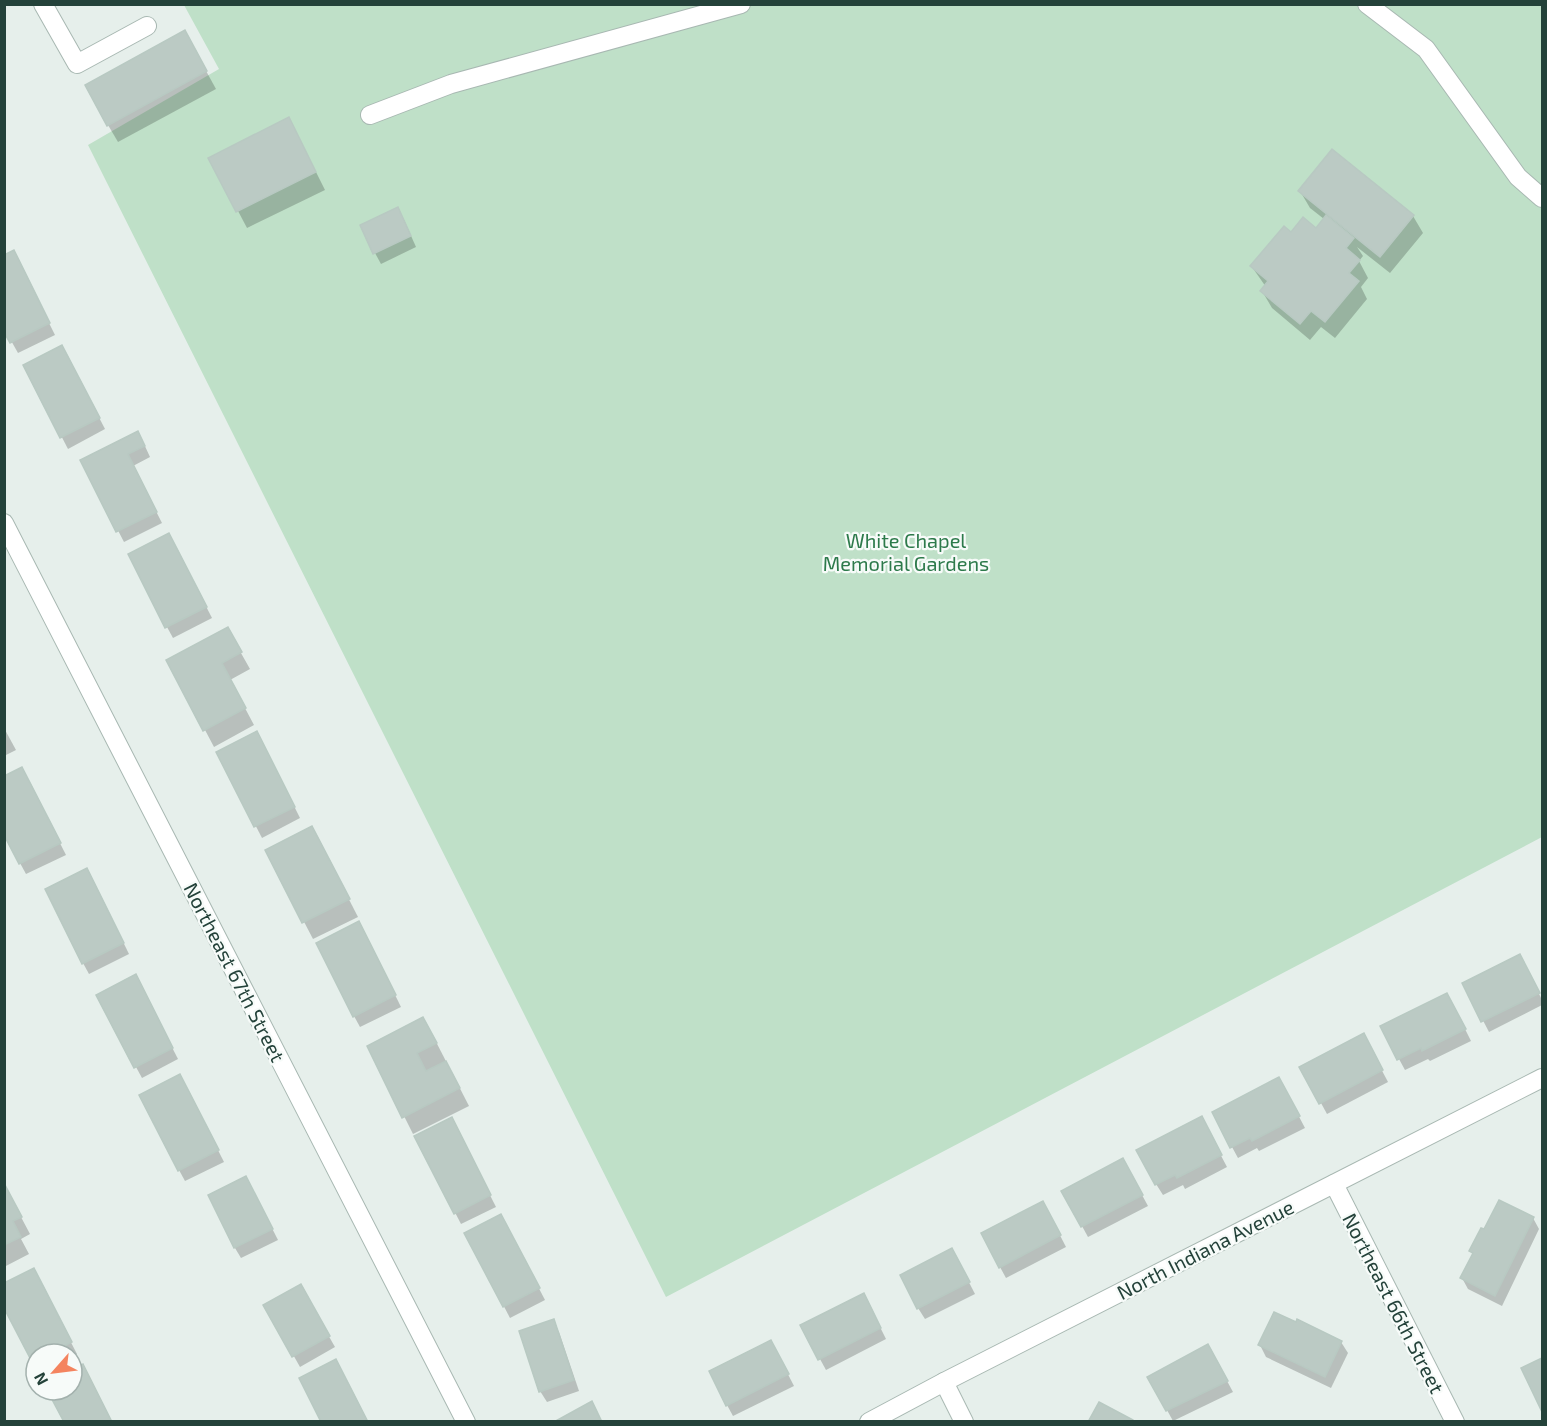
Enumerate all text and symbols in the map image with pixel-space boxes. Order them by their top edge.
park label: White Chapel Memorial Gardens [823,528,989,575]
street label: Northeast 67th Street [179,879,291,1066]
street label: North Indiana Avenue [1113,1194,1297,1304]
street label: Northeast 66th Street [1338,1209,1450,1397]
north arrow [24,1342,84,1402]
text: N [29,1370,51,1389]

